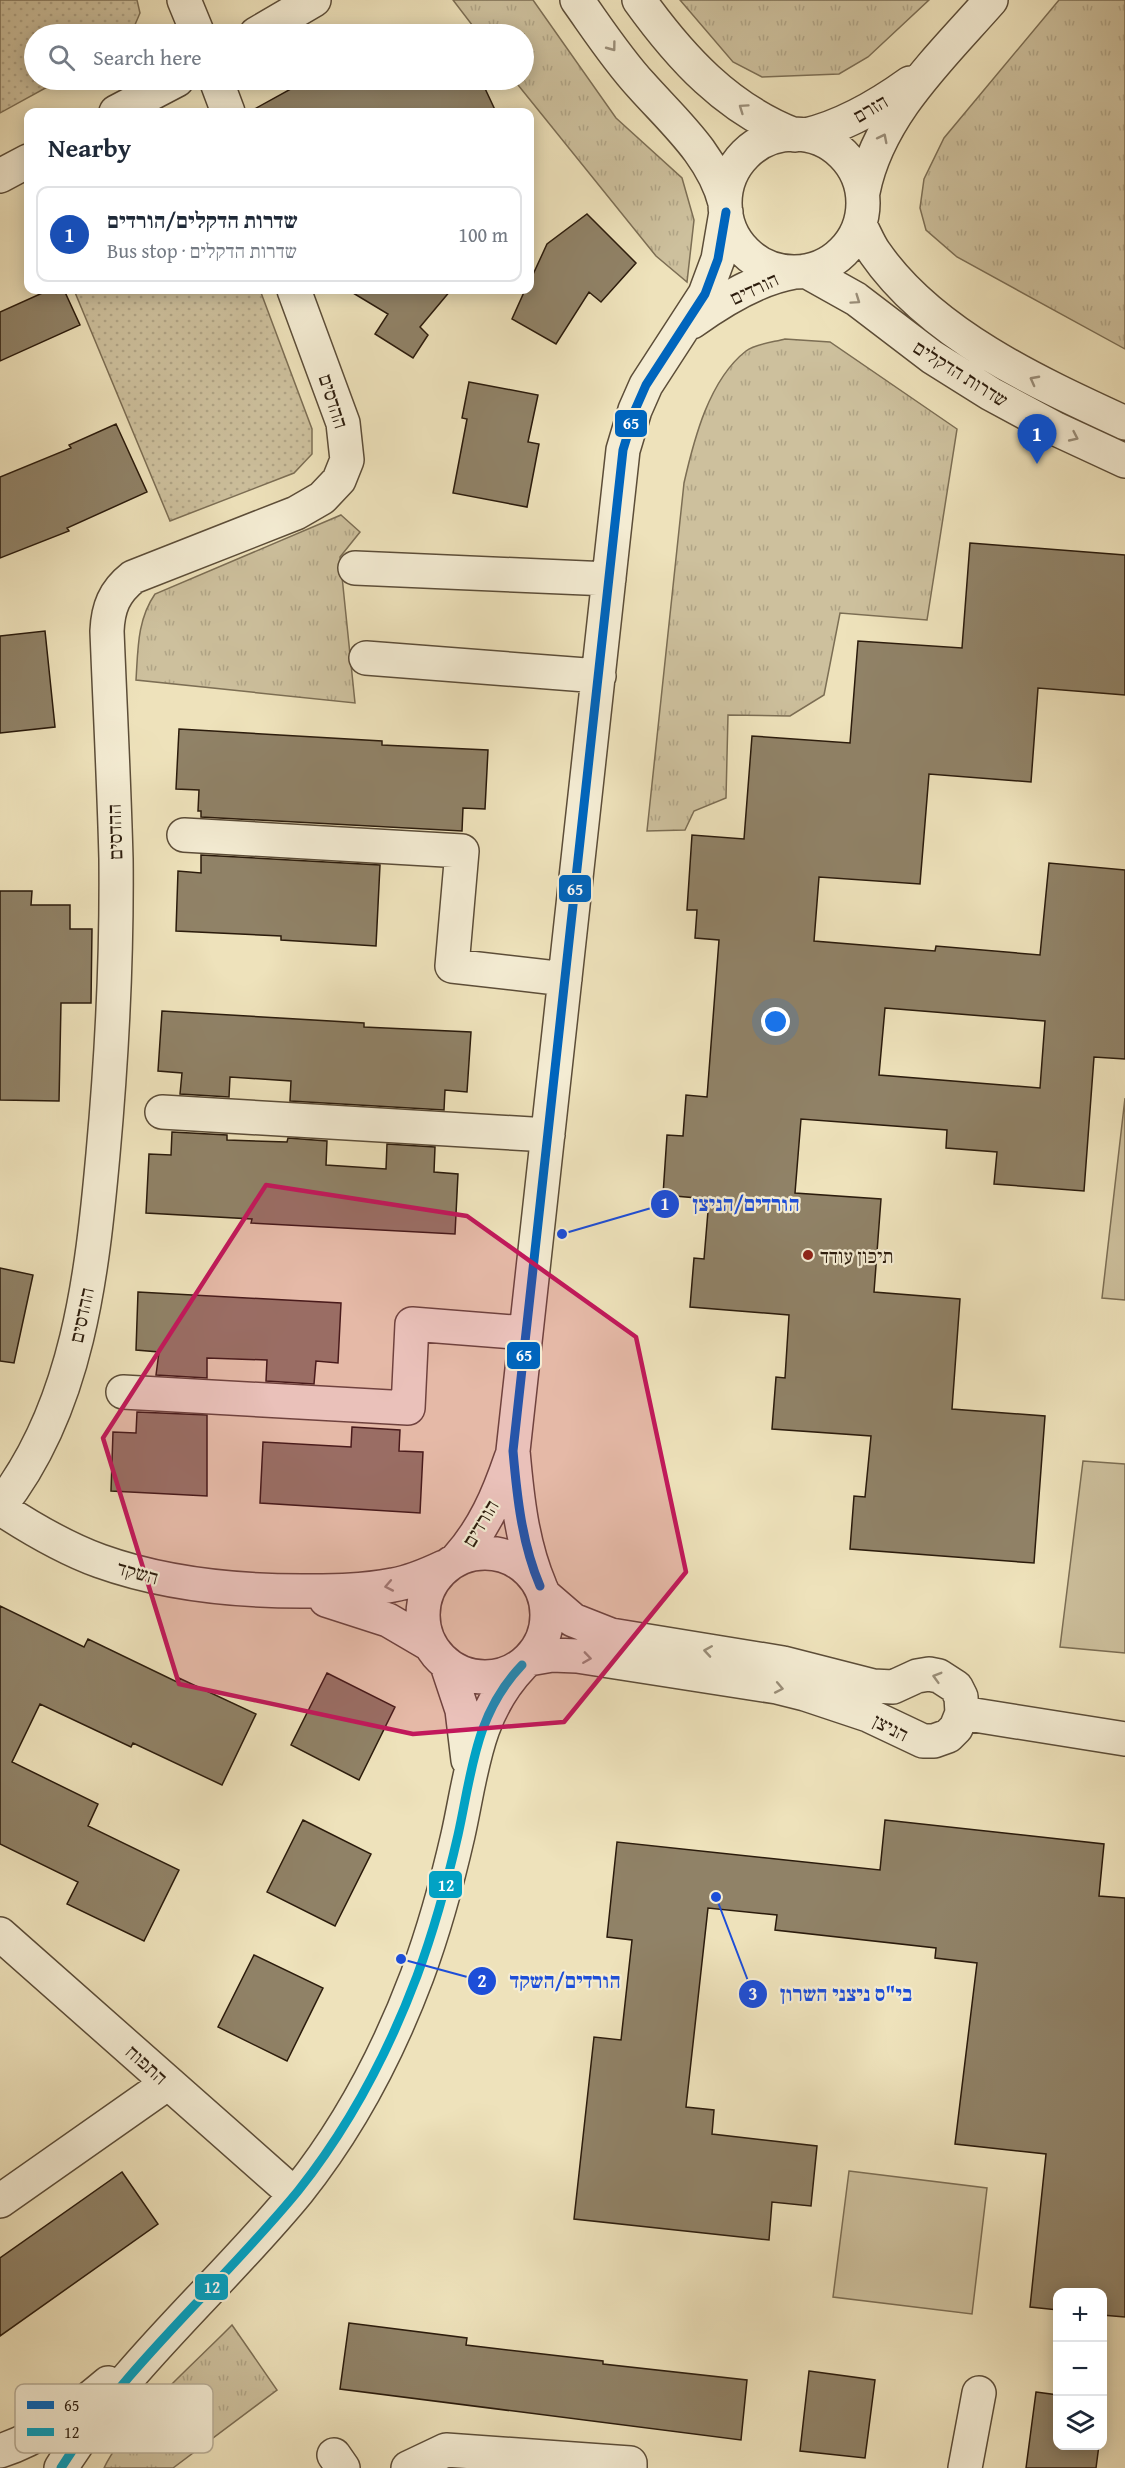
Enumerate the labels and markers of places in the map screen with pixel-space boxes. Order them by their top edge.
pin: 1 [1018,414,1056,464]
callout: הורדים/הניצן [650,1184,811,1223]
place label: תיכון עודד [820,1241,894,1270]
marker: תיכון עודד [801,1248,815,1262]
callout: הורדים/השקד [467,1961,632,2000]
callout: בי"ס ניצני השרון [738,1974,924,2013]

